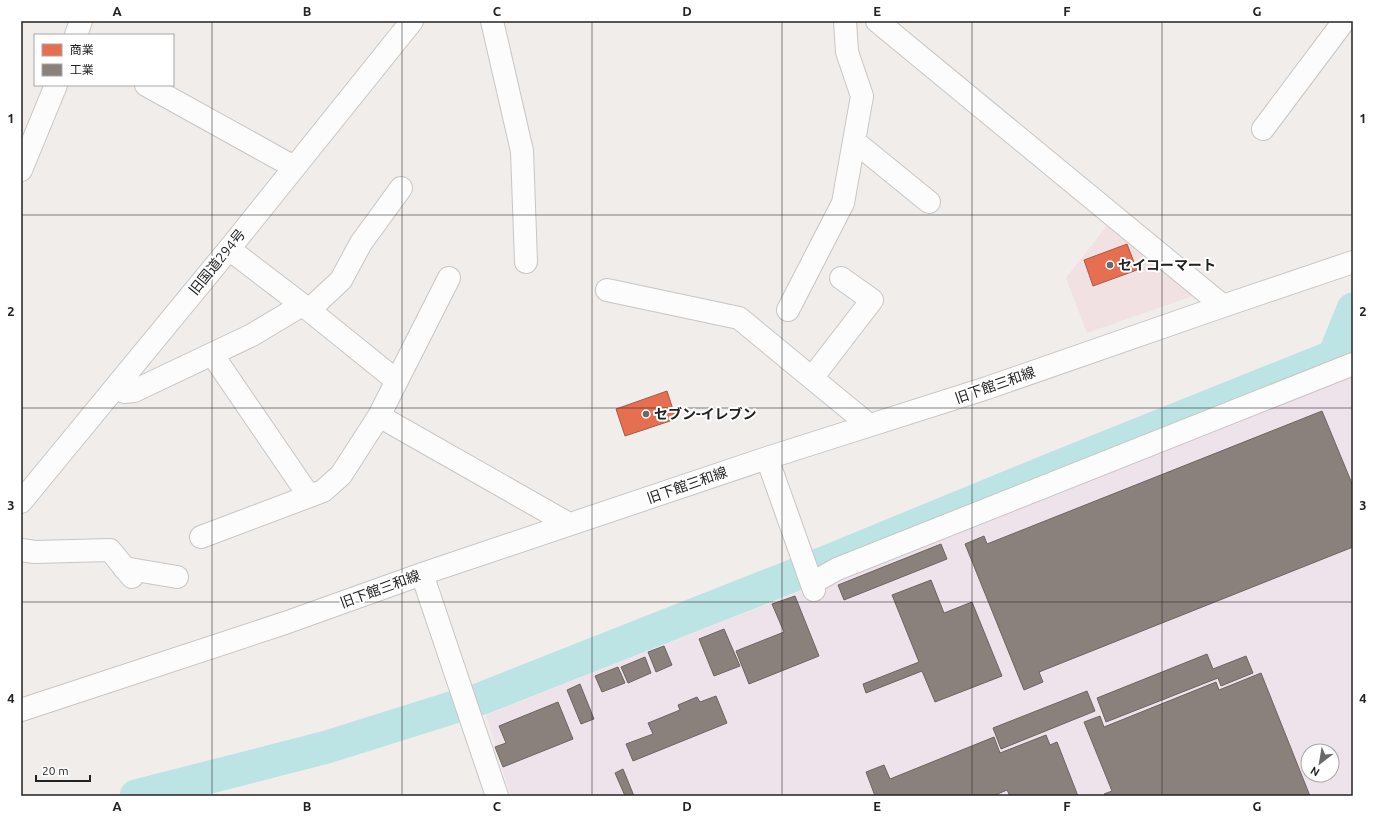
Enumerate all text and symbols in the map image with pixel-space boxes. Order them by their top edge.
text: A [112,4,122,18]
text: B [303,4,312,18]
text: C [493,4,502,18]
text: D [682,4,692,18]
text: E [873,4,881,18]
text: F [1063,4,1071,18]
text: G [1253,4,1262,18]
legend [34,34,174,86]
text: 商業 [70,43,94,56]
text: 工業 [70,63,94,76]
text: 1 [7,111,15,125]
text: 1 [1359,111,1367,125]
street label: 旧国道294号 [186,226,248,298]
place label: セイコーマート [1118,257,1216,273]
marker: セイコーマート [1105,260,1115,270]
text: 2 [7,304,15,318]
text: 2 [1359,304,1367,318]
street label: 旧下館三和線 [953,364,1037,406]
place label: セブン-イレブン [654,406,757,422]
marker: セブン-イレブン [641,409,651,419]
street label: 旧下館三和線 [645,464,729,506]
text: 3 [7,498,15,512]
text: 3 [1359,498,1367,512]
street label: 旧下館三和線 [338,567,422,611]
text: 4 [7,691,15,705]
text: 4 [1359,691,1367,705]
north arrow [1300,743,1340,783]
scale bar [36,757,90,783]
text: 20 m [42,764,69,777]
text: N [1308,764,1321,779]
text: A [112,799,122,813]
text: B [303,799,312,813]
text: C [493,799,502,813]
text: D [682,799,692,813]
text: E [873,799,881,813]
text: F [1063,799,1071,813]
text: G [1253,799,1262,813]

